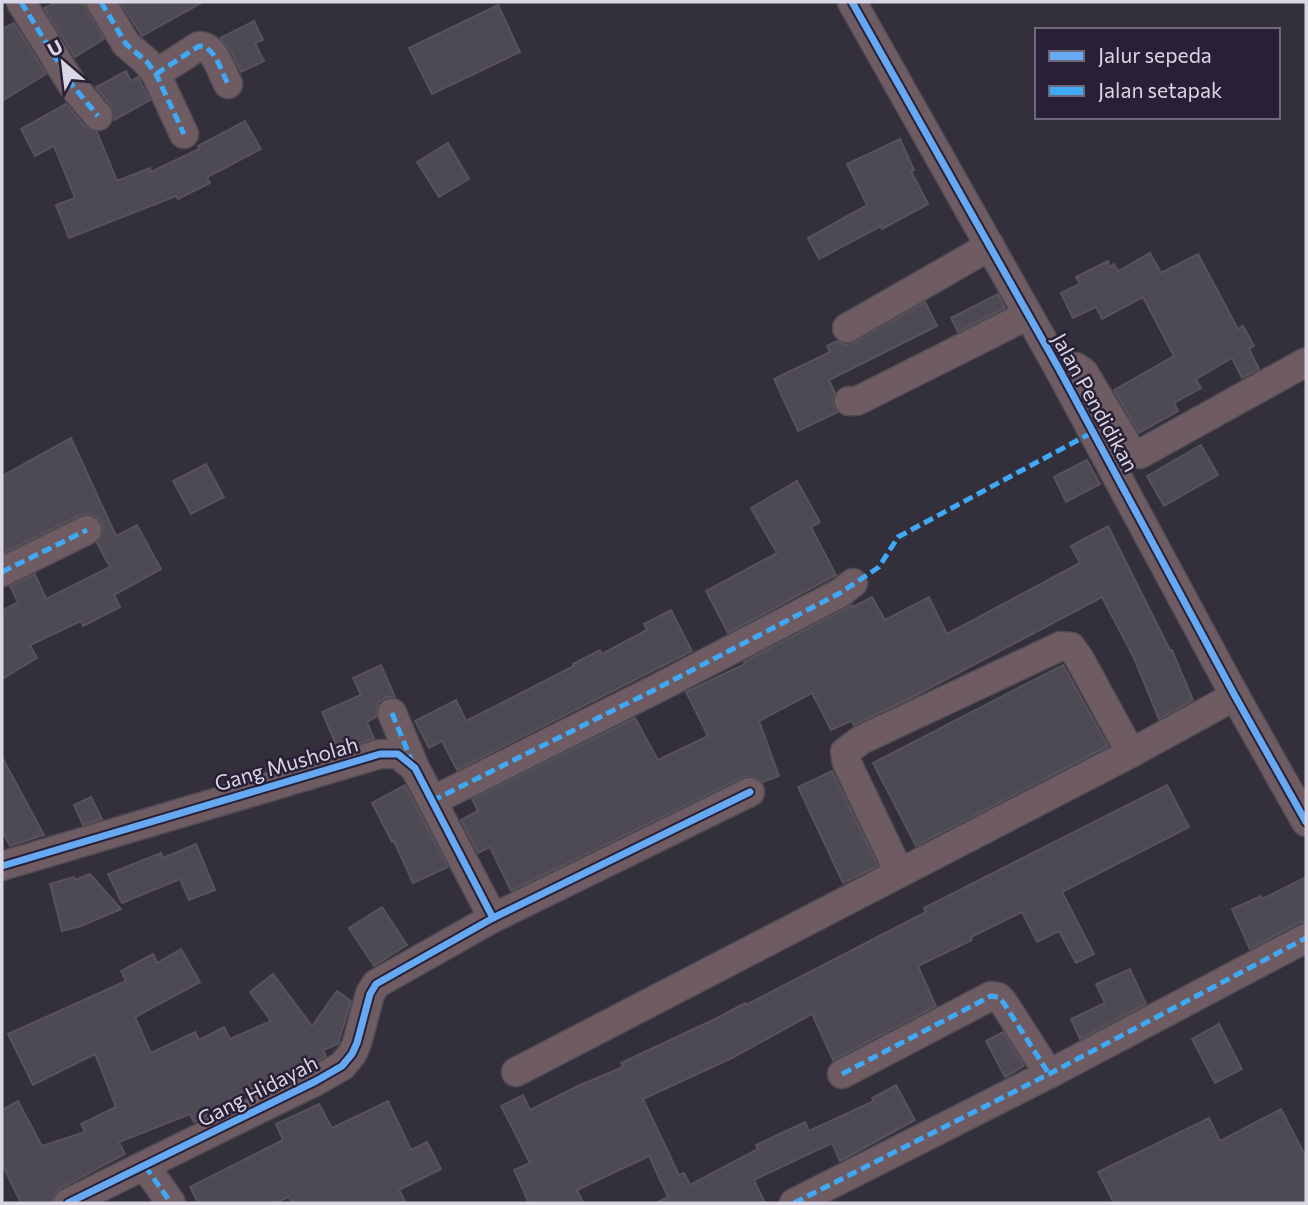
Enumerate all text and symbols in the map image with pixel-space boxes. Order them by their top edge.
north arrow [28,28,98,98]
legend [1035,28,1280,119]
text: U [43,34,66,61]
text: Jalur sepeda [1098,42,1212,67]
text: Jalan setapak [1098,77,1222,102]
street label: Jalan Pendidikan [1048,328,1144,476]
street label: Gang Musholah [211,731,361,795]
street label: Gang Hidayah [193,1049,321,1131]

